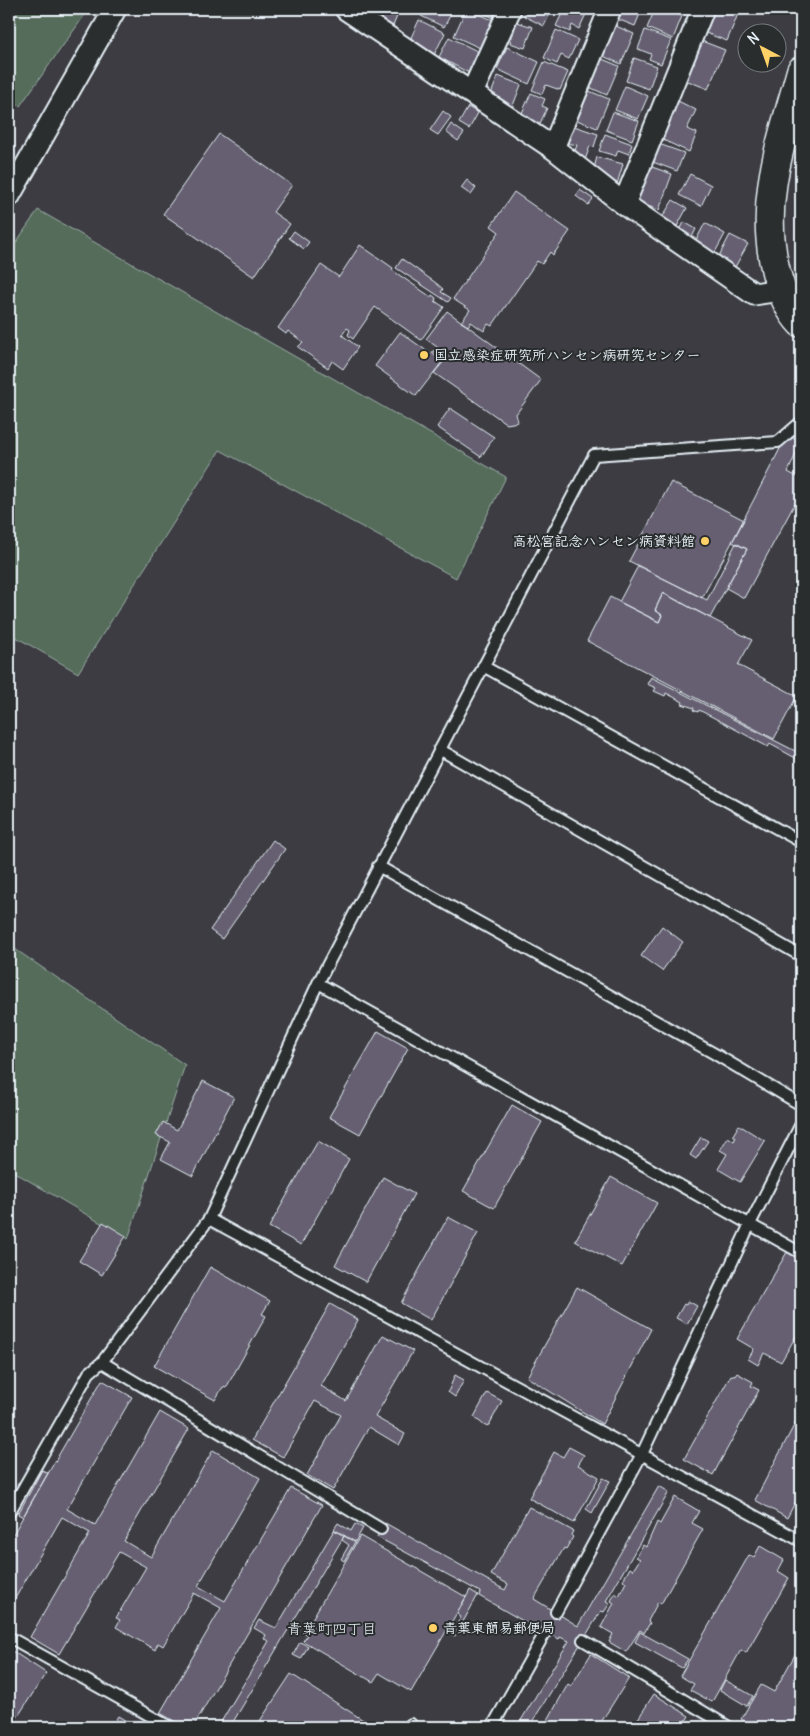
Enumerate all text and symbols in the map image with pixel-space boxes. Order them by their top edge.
north arrow [738,22,788,72]
text: N [744,28,763,48]
place label: 国立感染症研究所ハンセン病研究センター [434,346,701,364]
marker: 国立感染症研究所ハンセン病研究センター [418,349,430,361]
place label: 高松宮記念ハンセン病資料館 [512,532,695,550]
marker: 高松宮記念ハンセン病資料館 [699,535,711,547]
district label: 青葉町四丁目 [287,1619,377,1638]
place label: 青葉東簡易郵便局 [443,1619,555,1637]
marker: 青葉東簡易郵便局 [427,1622,439,1634]

